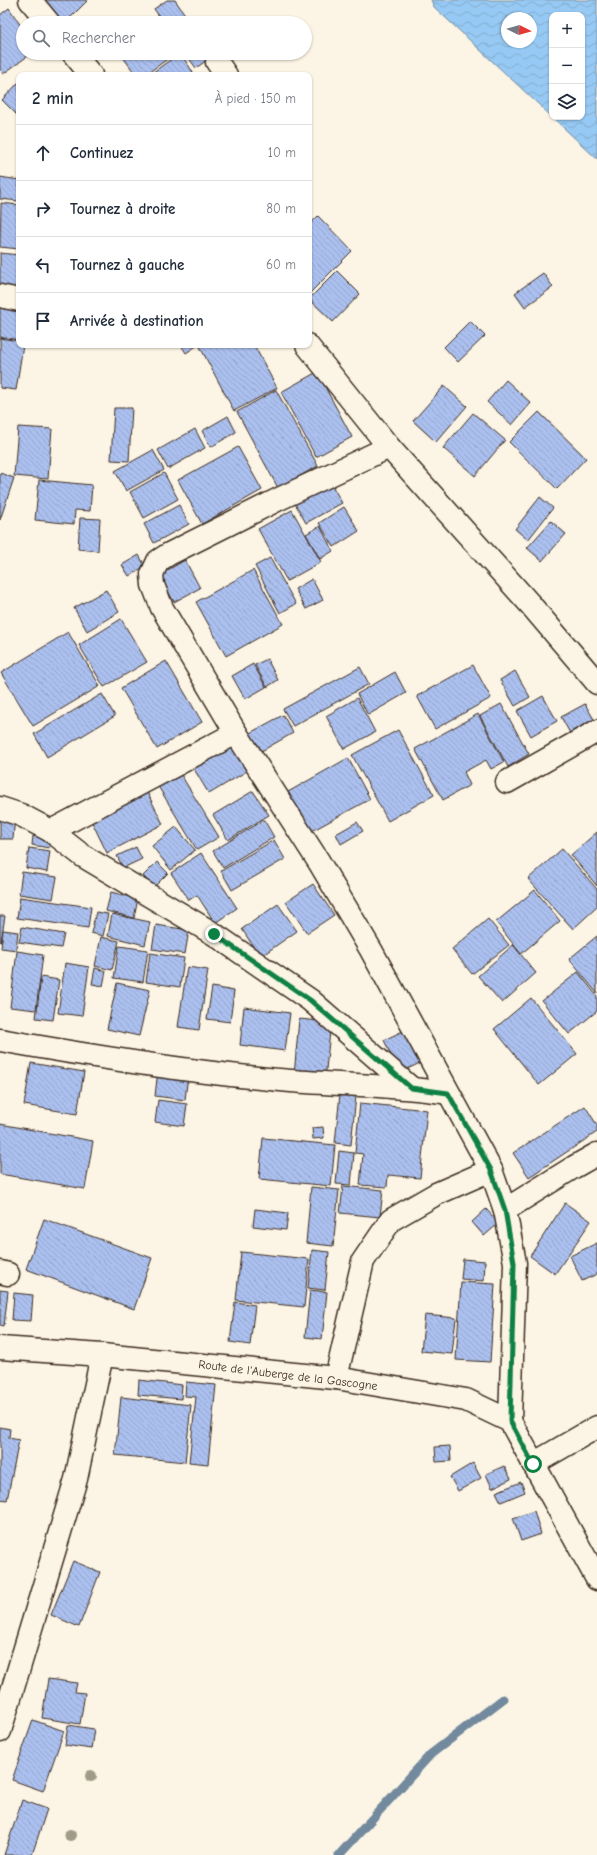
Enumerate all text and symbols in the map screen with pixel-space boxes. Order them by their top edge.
north arrow [501,12,537,48]
map controls [549,12,585,120]
button: + [549,12,585,48]
search box [16,16,312,60]
icon: search [30,27,52,49]
text: Rechercher [62,29,135,47]
button: − [549,48,585,84]
button: layers [549,84,585,120]
text: 2 min [32,89,73,108]
text: À pied · 150 m [215,91,296,106]
icon: ahead [32,142,54,164]
text: Continuez [70,144,133,162]
text: 10 m [268,145,296,160]
icon: right [32,198,54,220]
text: Tournez à droite [70,200,175,218]
text: 80 m [266,201,296,216]
icon: left [32,254,54,276]
text: Tournez à gauche [70,256,184,274]
text: 60 m [266,257,296,272]
icon: arrive [32,310,54,332]
text: Arrivée à destination [70,312,204,330]
route end [205,925,223,943]
street label: Route de l'Auberge de la Gascogne [198,1357,378,1393]
route start [524,1455,542,1473]

